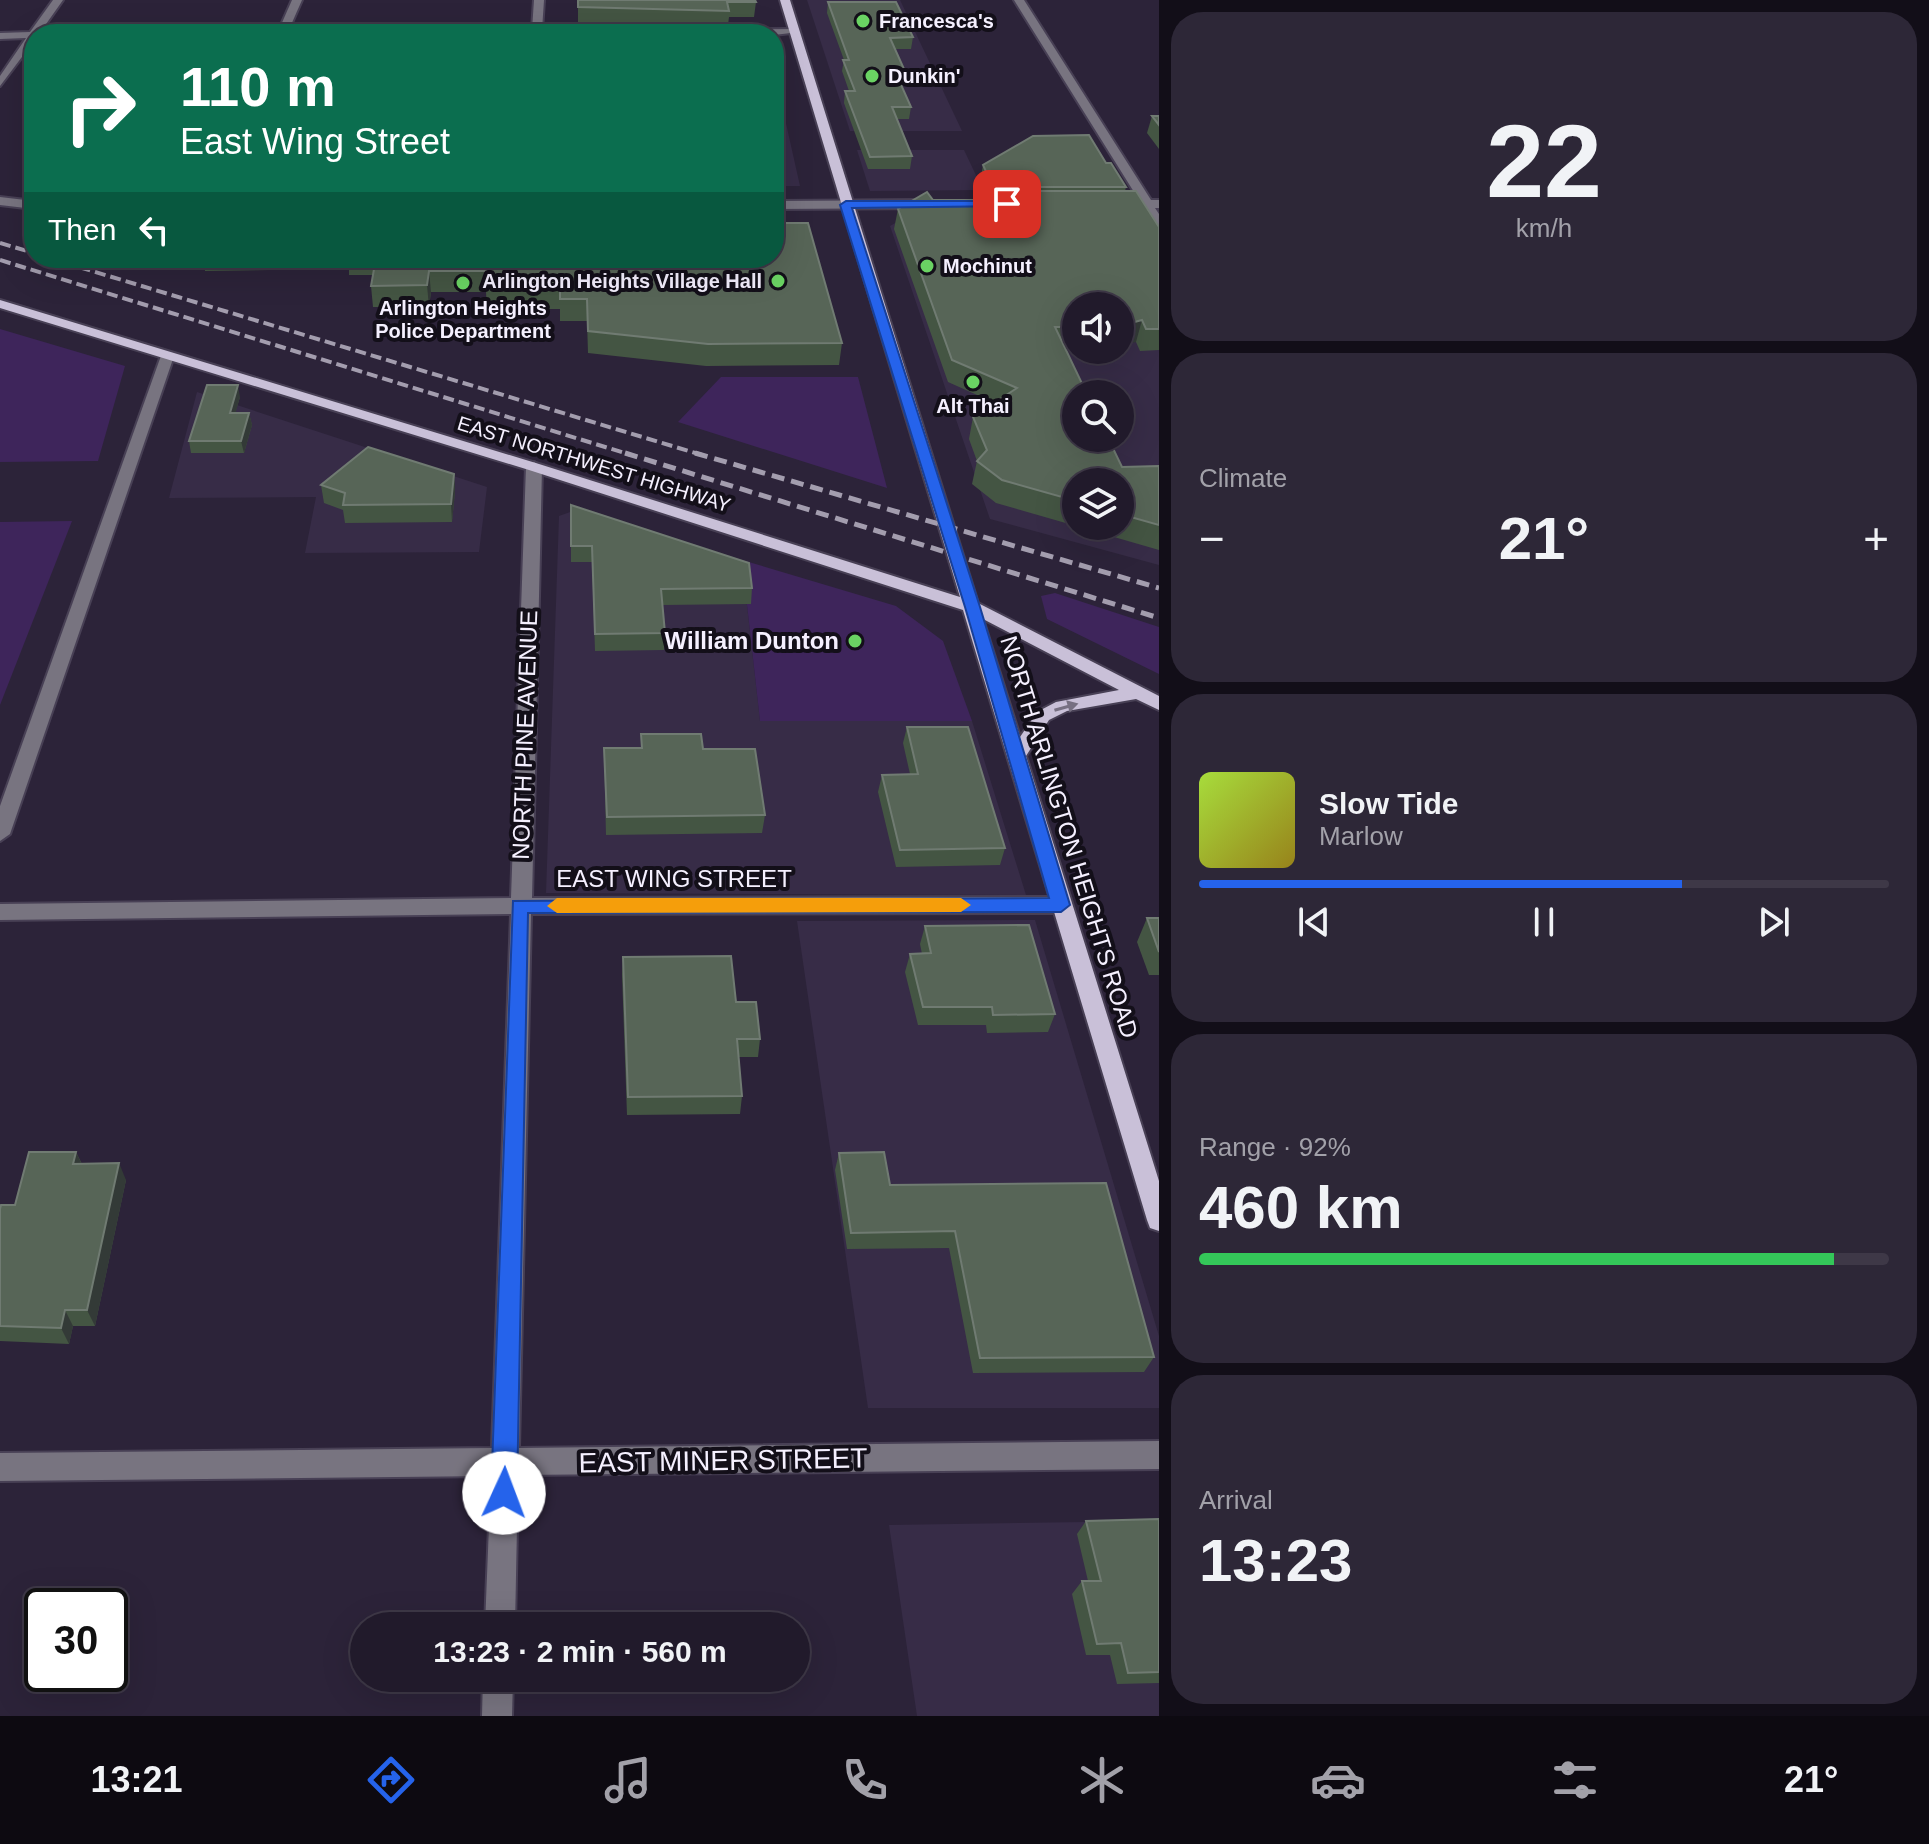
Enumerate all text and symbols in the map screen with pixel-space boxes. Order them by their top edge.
place label: Francesca's [879,10,994,32]
marker: Francesca's [854,12,872,30]
text: 110 m [180,55,336,118]
icon: right [48,56,152,160]
place label: Dunkin' [888,65,961,87]
marker: Dunkin' [863,67,881,85]
text: 22 [1486,103,1602,219]
text: East Wing Street [180,121,450,162]
pin [973,170,1041,238]
icon: arrive [985,182,1029,226]
icon: left [132,208,176,252]
text: Then [48,213,116,246]
text: km/h [1516,213,1572,243]
place label: Mochinut [943,255,1032,277]
marker: Mochinut [918,257,936,275]
place label: Arlington Heights Village Hall [482,270,762,292]
marker: Arlington Heights Village Hall [769,272,787,290]
marker: Arlington Heights Police Department [454,274,472,292]
map controls [1062,292,1134,540]
button: sound [1062,292,1134,364]
place label: Arlington Heights Police Department [375,297,551,342]
marker: Alt Thai [964,373,982,391]
button: search [1062,380,1134,452]
place label: Alt Thai [936,395,1010,417]
street label: EAST NORTHWEST HIGHWAY [455,412,733,516]
text: Climate [1199,463,1287,493]
button: layers [1062,468,1134,540]
text: 21° [1499,505,1589,572]
text: − [1199,514,1225,563]
text: + [1863,514,1889,563]
street label: NORTH PINE AVENUE [507,610,542,860]
place label: William Dunton [665,627,839,654]
marker: William Dunton [846,632,864,650]
street label: NORTH ARLINGTON HEIGHTS ROAD [995,632,1144,1041]
one-way arrow [1055,700,1079,713]
text: Slow Tide [1319,787,1458,820]
text: Marlow [1319,821,1403,851]
street label: EAST WING STREET [556,865,792,892]
icon: previous [1292,900,1336,944]
icon: pause [1522,900,1566,944]
icon: next [1752,900,1796,944]
text: Range · 92% [1199,1132,1351,1162]
text: 460 km [1199,1174,1403,1241]
street label: EAST MINER STREET [578,1442,868,1479]
position arrow [462,1451,546,1535]
text: Arrival [1199,1485,1273,1515]
text: 13:23 [1199,1527,1352,1594]
speed limit sign: 30 [24,1588,128,1692]
text: 13:23 · 2 min · 560 m [433,1635,727,1668]
icon: directions [363,1752,419,1808]
icon: music [600,1752,656,1808]
icon: phone [837,1752,893,1808]
icon: climate [1074,1752,1130,1808]
icon: car [1310,1752,1366,1808]
icon: filters [1547,1752,1603,1808]
text: 13:21 [90,1759,182,1800]
text: 21° [1784,1759,1839,1800]

